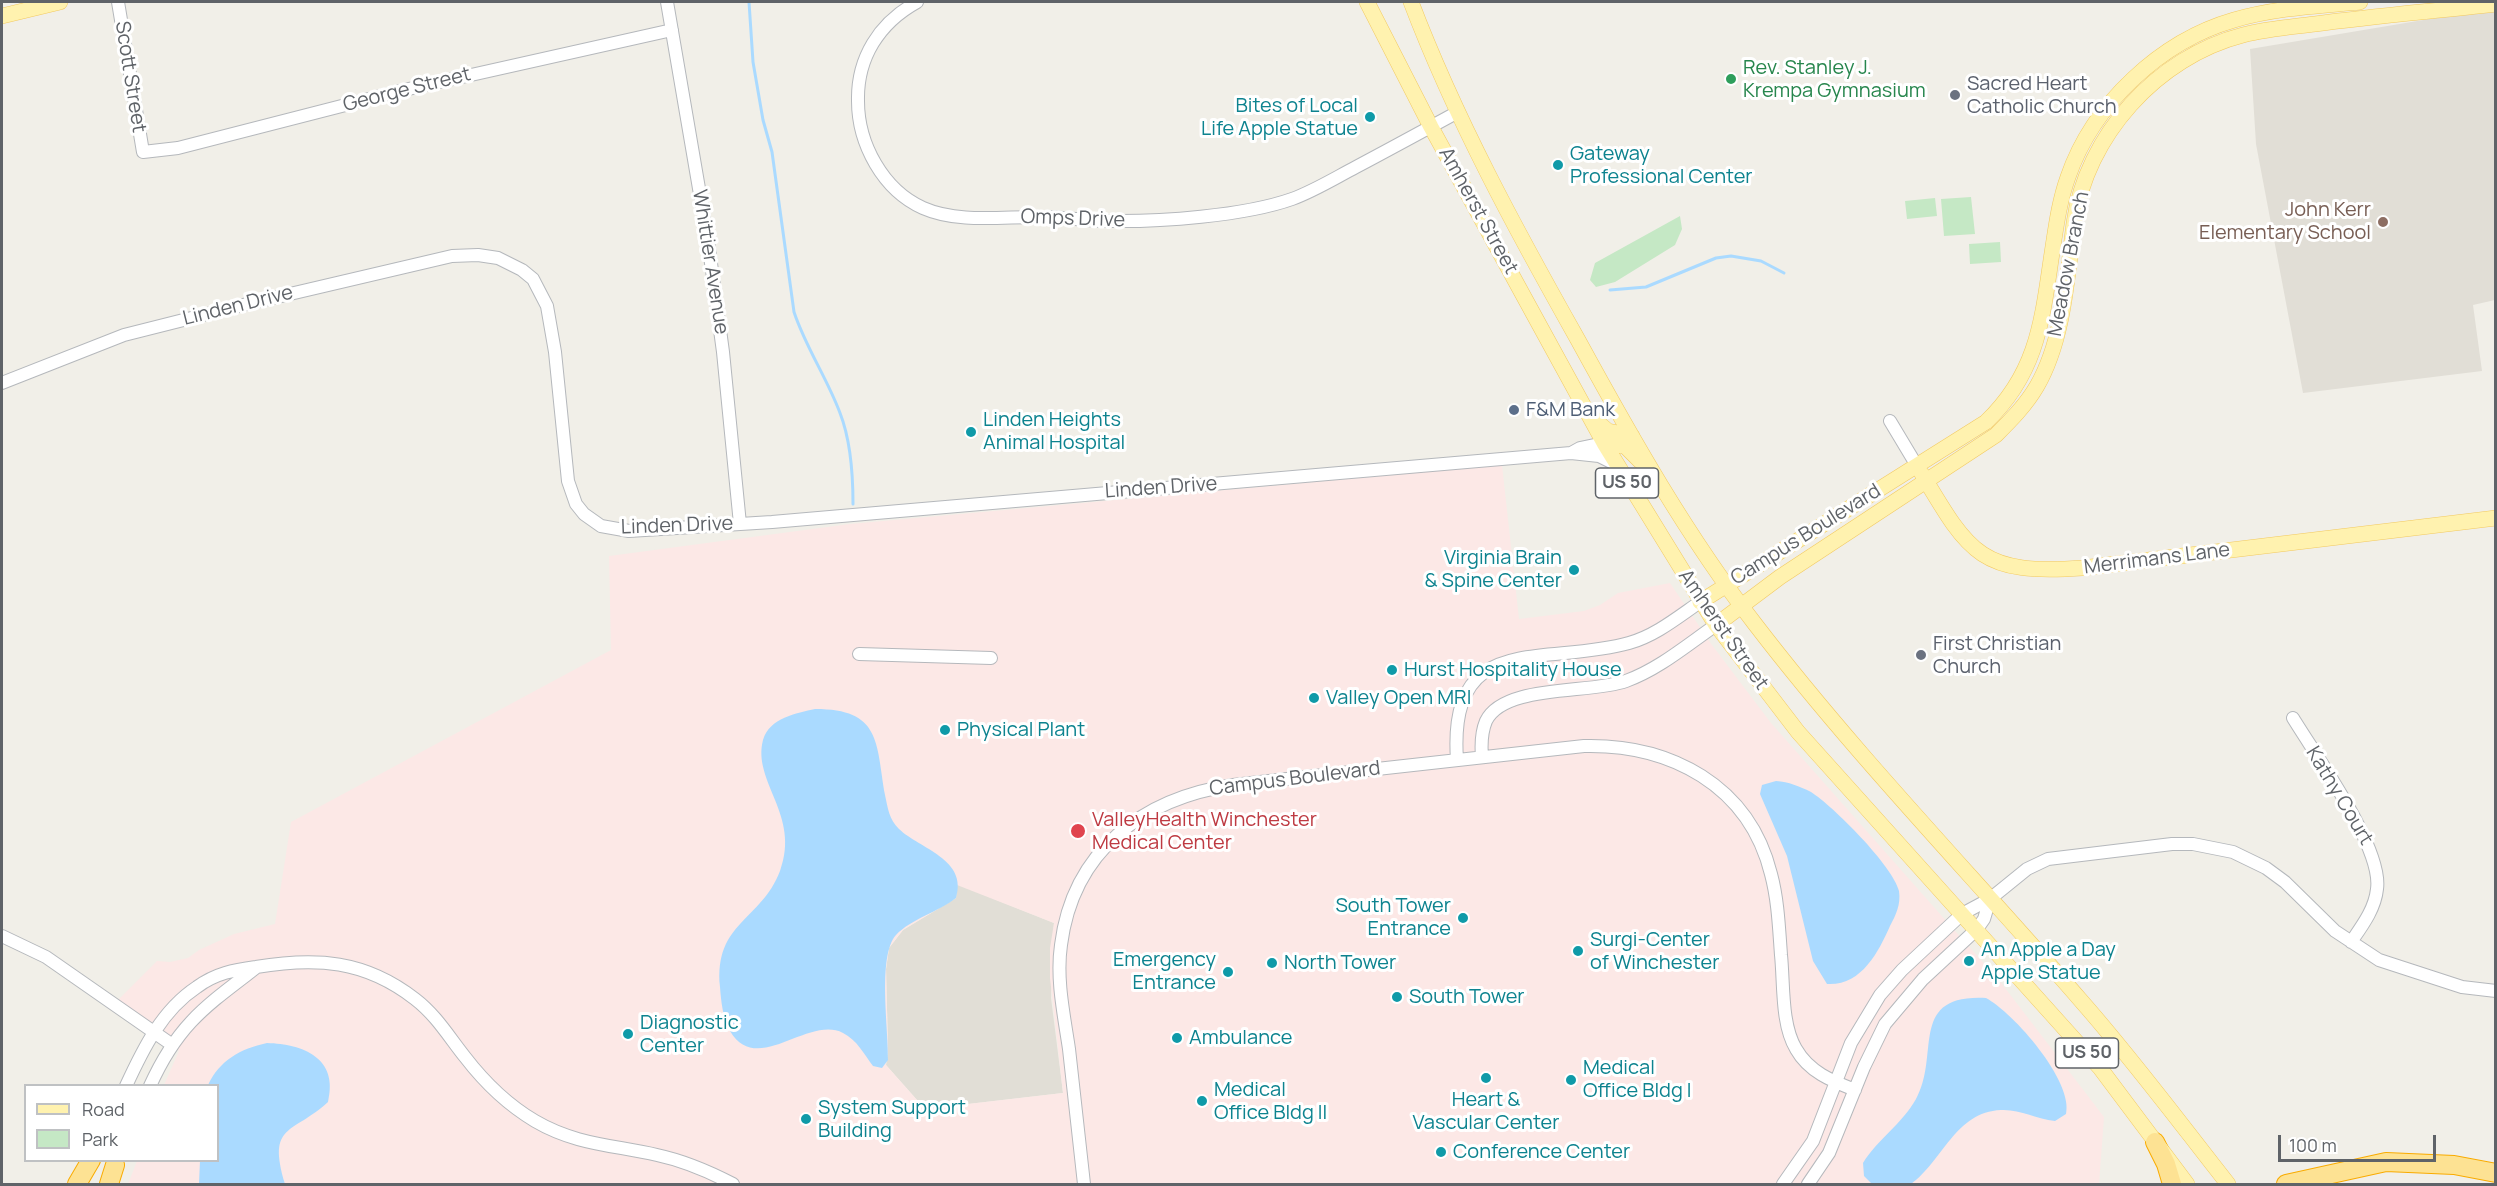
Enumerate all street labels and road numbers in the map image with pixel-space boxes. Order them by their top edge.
street label: Scott Street [109,20,151,134]
street label: George Street [341,63,473,117]
street label: Amherst Street [1433,143,1523,279]
street label: Whittier Avenue [687,188,733,336]
street label: Meadow Branch [2043,190,2095,338]
street label: Omps Drive [1020,205,1126,233]
street label: Linden Drive [180,281,296,331]
road number: US 50 [1596,468,1658,498]
street label: Linden Drive [1104,472,1218,504]
street label: Campus Boulevard [1727,479,1885,591]
street label: Linden Drive [620,512,734,540]
street label: Merrimans Lane [2083,538,2231,580]
street label: Amherst Street [1673,565,1773,695]
street label: Kathy Court [2300,742,2378,850]
street label: Campus Boulevard [1208,757,1382,801]
road number: US 50 [2056,1038,2118,1068]

